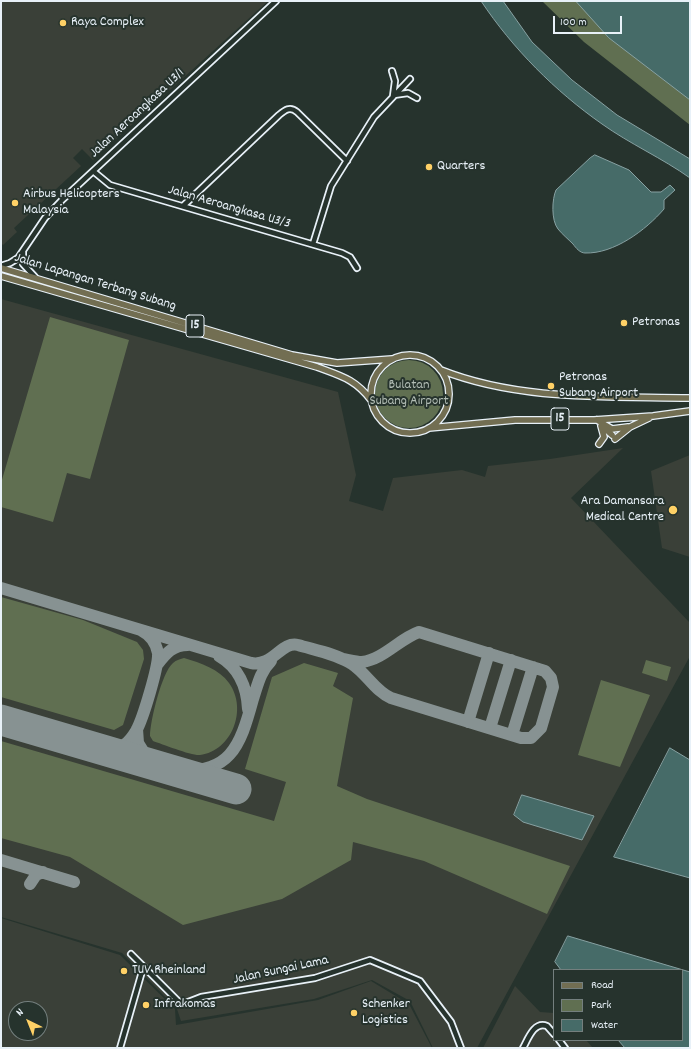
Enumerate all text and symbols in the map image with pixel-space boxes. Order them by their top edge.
scale bar [555,8,624,34]
text: 100 m [560,14,587,31]
place label: Raya Complex [71,15,144,31]
marker: Raya Complex [58,18,68,28]
street label: Jalan Aeroangkasa U3/1 [87,66,189,162]
place label: Quarters [437,159,485,175]
marker: Quarters [424,162,434,172]
street label: Jalan Aeroangkasa U3/3 [166,182,292,234]
place label: Airbus Helicopters Malaysia [23,187,120,220]
marker: Airbus Helicopters Malaysia [10,198,20,208]
street label: Jalan Lapangan Terbang Subang [12,250,178,316]
road number: 15 [186,315,204,337]
place label: Petronas [632,315,680,331]
marker: Petronas [619,318,629,328]
place label: Petronas Subang Airport [559,370,638,402]
park label: Bulatan Subang Airport [369,378,449,410]
marker: Petronas Subang Airport [546,381,556,391]
road number: 15 [551,408,569,430]
place label: Ara Damansara Medical Centre [581,494,664,526]
marker: Ara Damansara Medical Centre [667,504,679,516]
street label: Jalan Sungai Lama [232,953,330,989]
place label: TUV Rheinland [132,963,206,979]
marker: TUV Rheinland [119,966,129,976]
legend [553,969,683,1041]
text: Road [591,977,613,994]
place label: Infrakomas [154,997,216,1013]
place label: Schenker Logistics [362,997,410,1030]
text: Park [591,997,611,1014]
marker: Infrakomas [141,1000,151,1010]
north arrow [8,1001,48,1041]
text: N [13,1005,28,1021]
marker: Schenker Logistics [349,1008,359,1018]
text: Water [591,1017,618,1034]

